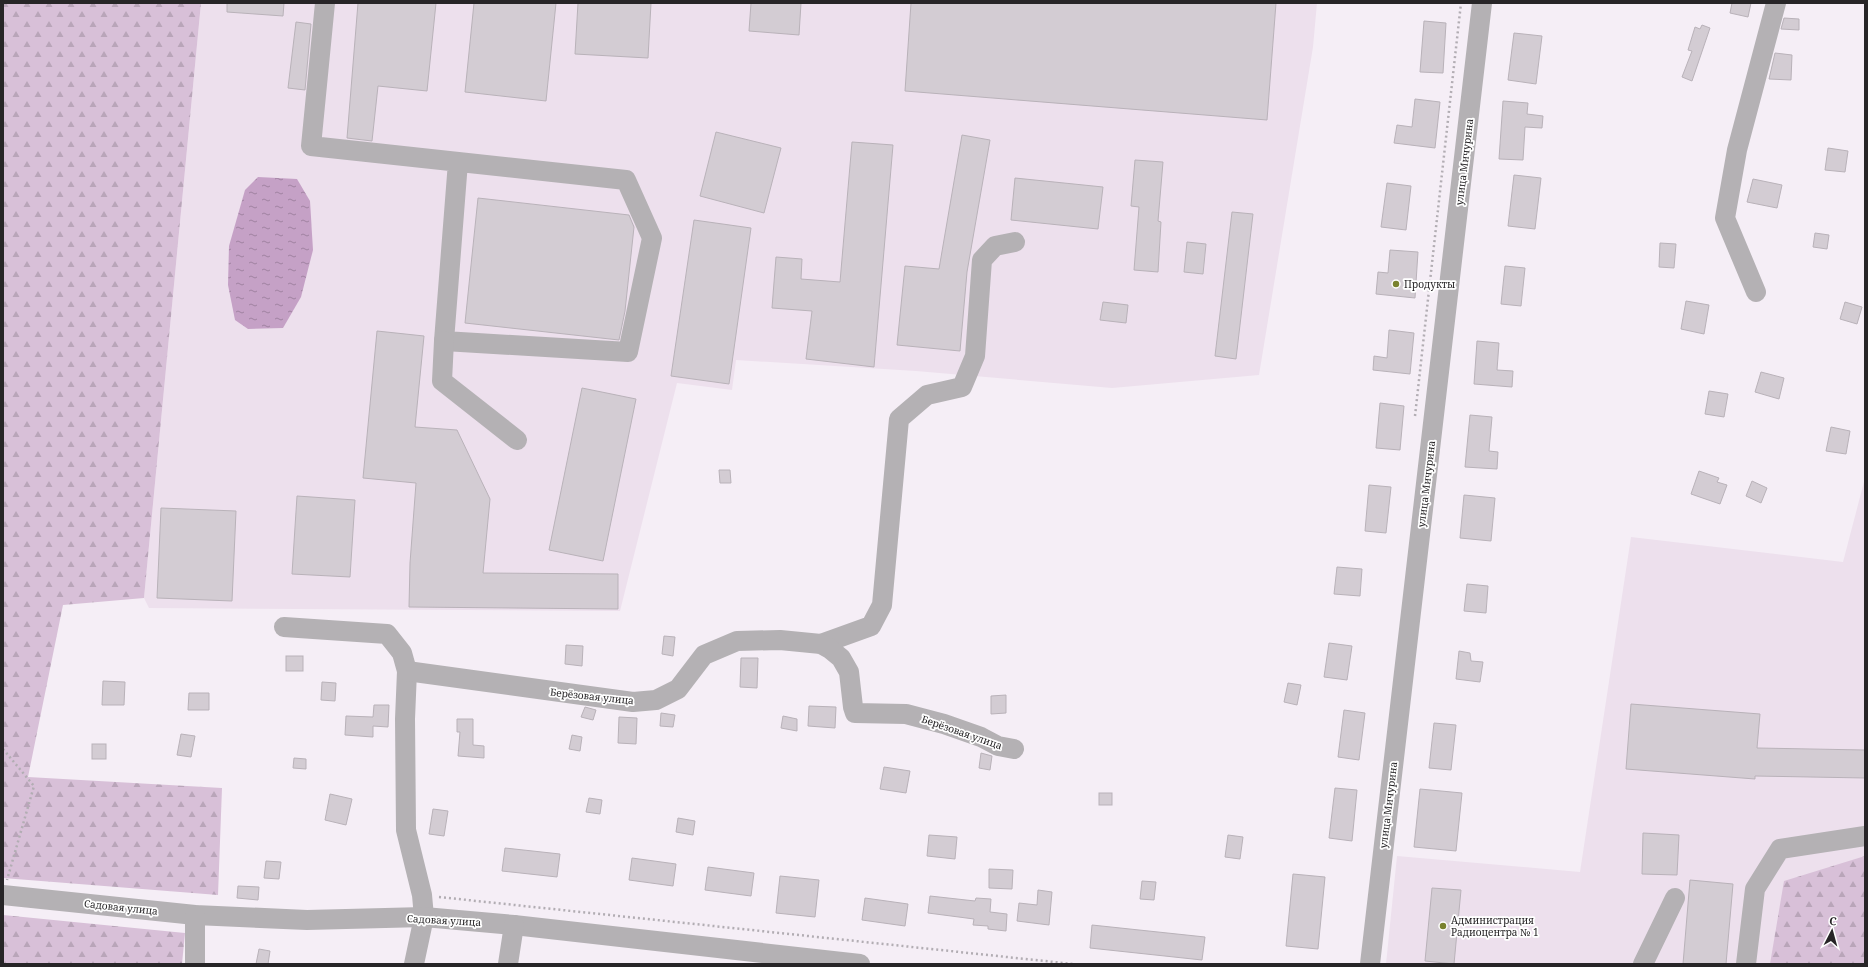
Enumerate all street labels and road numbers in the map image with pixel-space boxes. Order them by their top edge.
street label: улица Мичурина [1452,118,1476,206]
street label: улица Мичурина [1414,440,1438,528]
street label: Берёзовая улица [549,685,635,707]
street label: Берёзовая улица [920,712,1004,752]
street label: улица Мичурина [1376,761,1400,849]
street label: Садовая улица [83,896,159,918]
street label: Садовая улица [407,911,482,929]

